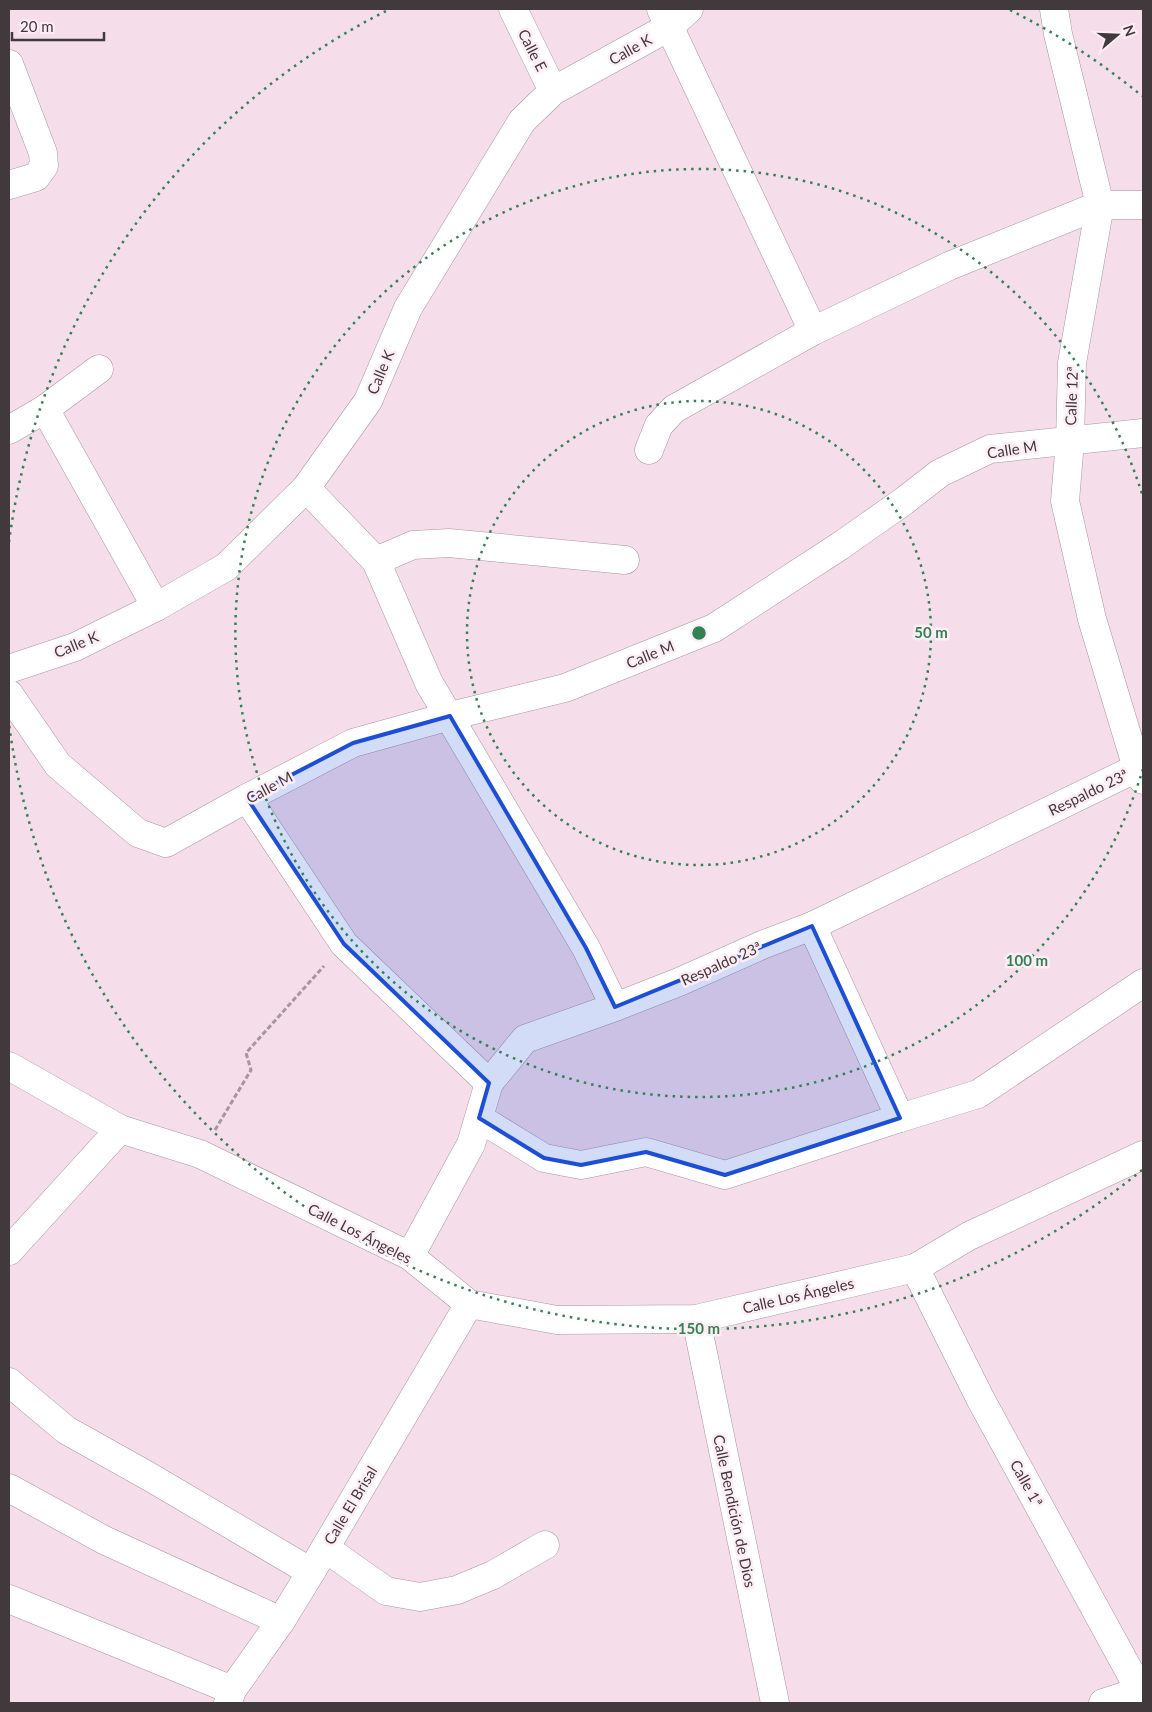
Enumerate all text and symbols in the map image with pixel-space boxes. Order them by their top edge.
scale bar [12,10,105,42]
north arrow [1092,10,1142,60]
text: 20 m [20,17,54,35]
text: N [1120,23,1140,38]
street label: Calle E [515,26,551,74]
street label: Calle K [605,30,655,68]
street label: Calle K [363,347,397,397]
street label: Calle 12ª [1061,366,1081,426]
street label: Calle M [986,436,1038,462]
text: 50 m [914,623,948,641]
centre of rings [690,624,708,642]
street label: Calle K [51,627,101,661]
street label: Calle M [623,636,677,672]
street label: Respaldo 23ª [1045,765,1131,819]
street label: Calle M [243,767,295,807]
street label: Respaldo 23ª [678,937,764,989]
text: 100 m [1006,951,1048,969]
street label: Calle Los Ángeles [305,1199,415,1267]
street label: Calle Los Ángeles [741,1273,855,1317]
text: 150 m [678,1319,720,1337]
street label: Calle Bendición de Dios [710,1433,760,1589]
street label: Calle 1ª [1007,1457,1047,1509]
street label: Calle El Brisal [320,1462,380,1548]

